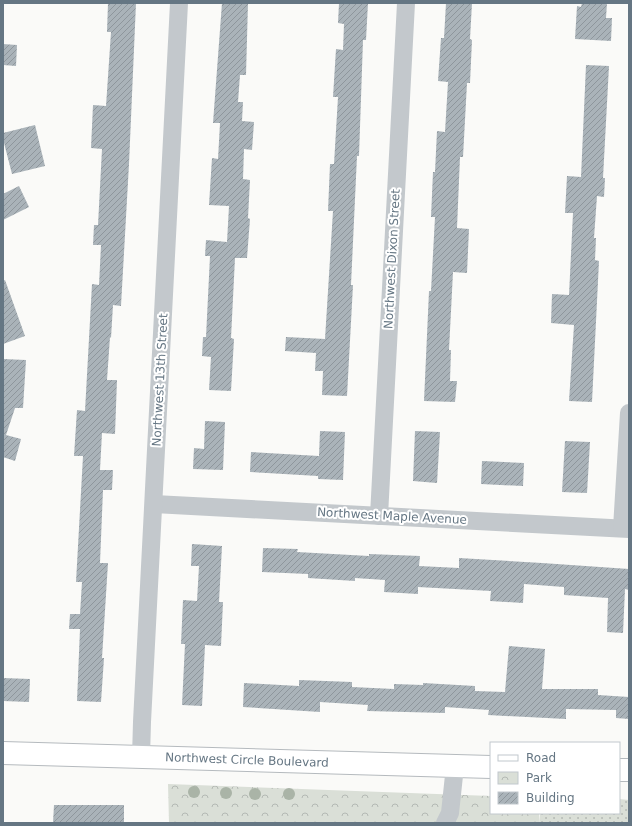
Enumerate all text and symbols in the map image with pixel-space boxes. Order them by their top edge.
street label: Northwest Dixon Street [381,188,403,329]
street label: Northwest 13th Street [150,313,170,447]
street label: Northwest Maple Avenue [317,505,467,527]
legend [490,742,620,814]
street label: Northwest Circle Boulevard [165,750,329,770]
text: Road [526,751,556,765]
text: Park [526,771,552,785]
text: Building [526,791,575,805]

